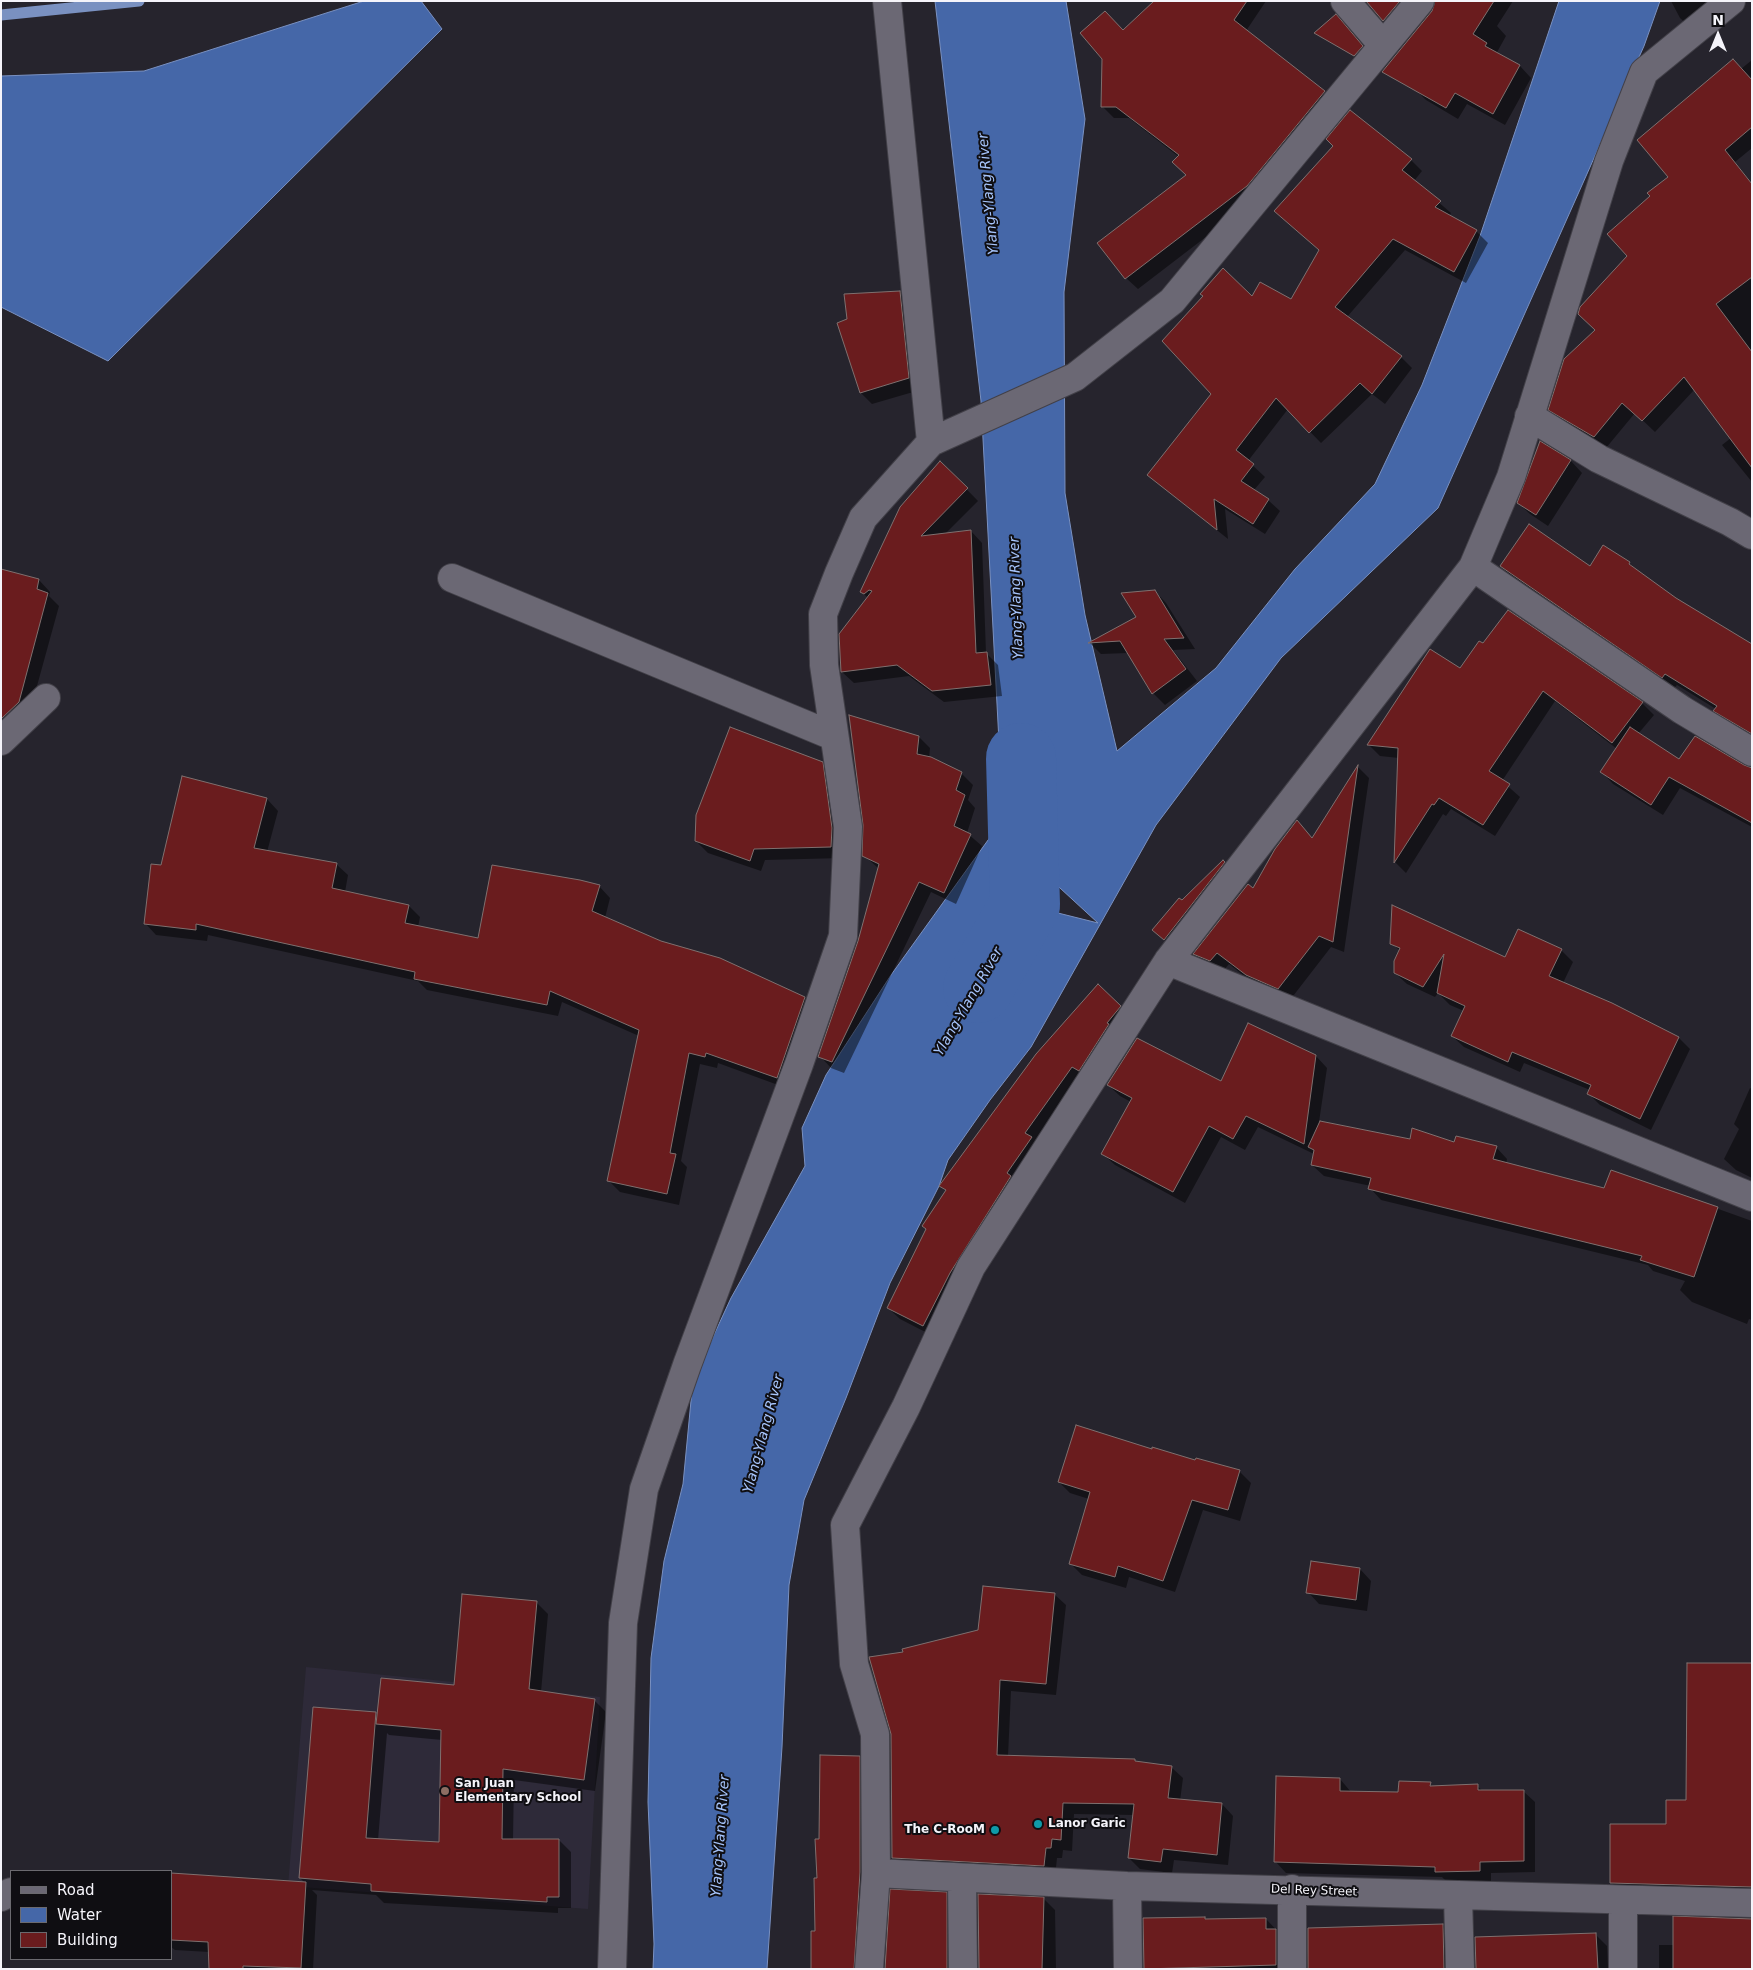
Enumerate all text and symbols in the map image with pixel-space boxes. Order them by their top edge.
north arrow [1693,10,1743,60]
text: N [1712,12,1724,28]
water label: Ylang-Ylang River [975,132,1003,256]
water label: Ylang-Ylang River [1006,537,1028,659]
water label: Ylang-Ylang River [931,945,1007,1059]
water label: Ylang-Ylang River [740,1373,788,1495]
water label: Ylang-Ylang River [708,1774,734,1898]
place label: San Juan Elementary School [455,1777,581,1805]
marker: San Juan Elementary School [439,1785,451,1797]
place label: Lanor Garic [1048,1817,1126,1831]
marker: Lanor Garic [1032,1818,1044,1830]
place label: The C-RooM [904,1823,985,1837]
marker: The C-RooM [989,1824,1001,1836]
legend [10,1870,172,1960]
text: Road [57,1881,95,1899]
street label: Del Rey Street [1271,1882,1357,1900]
text: Water [57,1906,101,1924]
text: Building [57,1931,118,1949]

